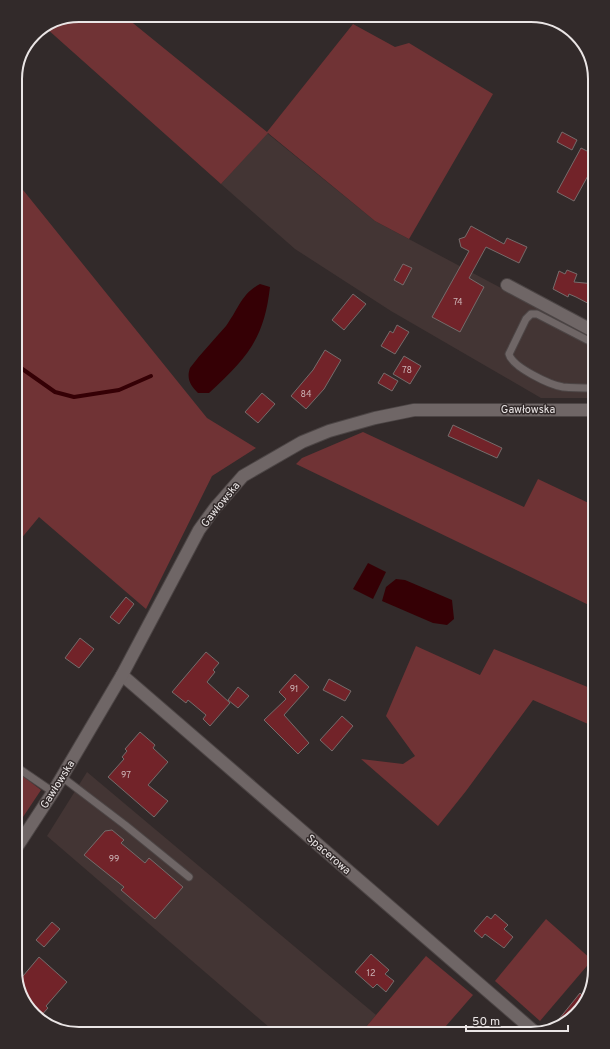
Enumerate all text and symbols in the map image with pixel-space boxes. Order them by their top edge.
house number: 74 [453,297,463,308]
house number: 78 [402,365,412,376]
house number: 84 [300,389,312,400]
street label: Gawłowska [501,403,555,417]
street label: Gawłowska [198,479,243,530]
house number: 91 [290,684,298,695]
street label: Gawłowska [38,758,78,811]
house number: 97 [121,770,131,781]
street label: Spacerowa [303,832,354,878]
house number: 99 [109,854,119,865]
house number: 12 [367,968,375,979]
scale bar [466,1007,568,1033]
text: 50 m [472,1014,500,1030]

